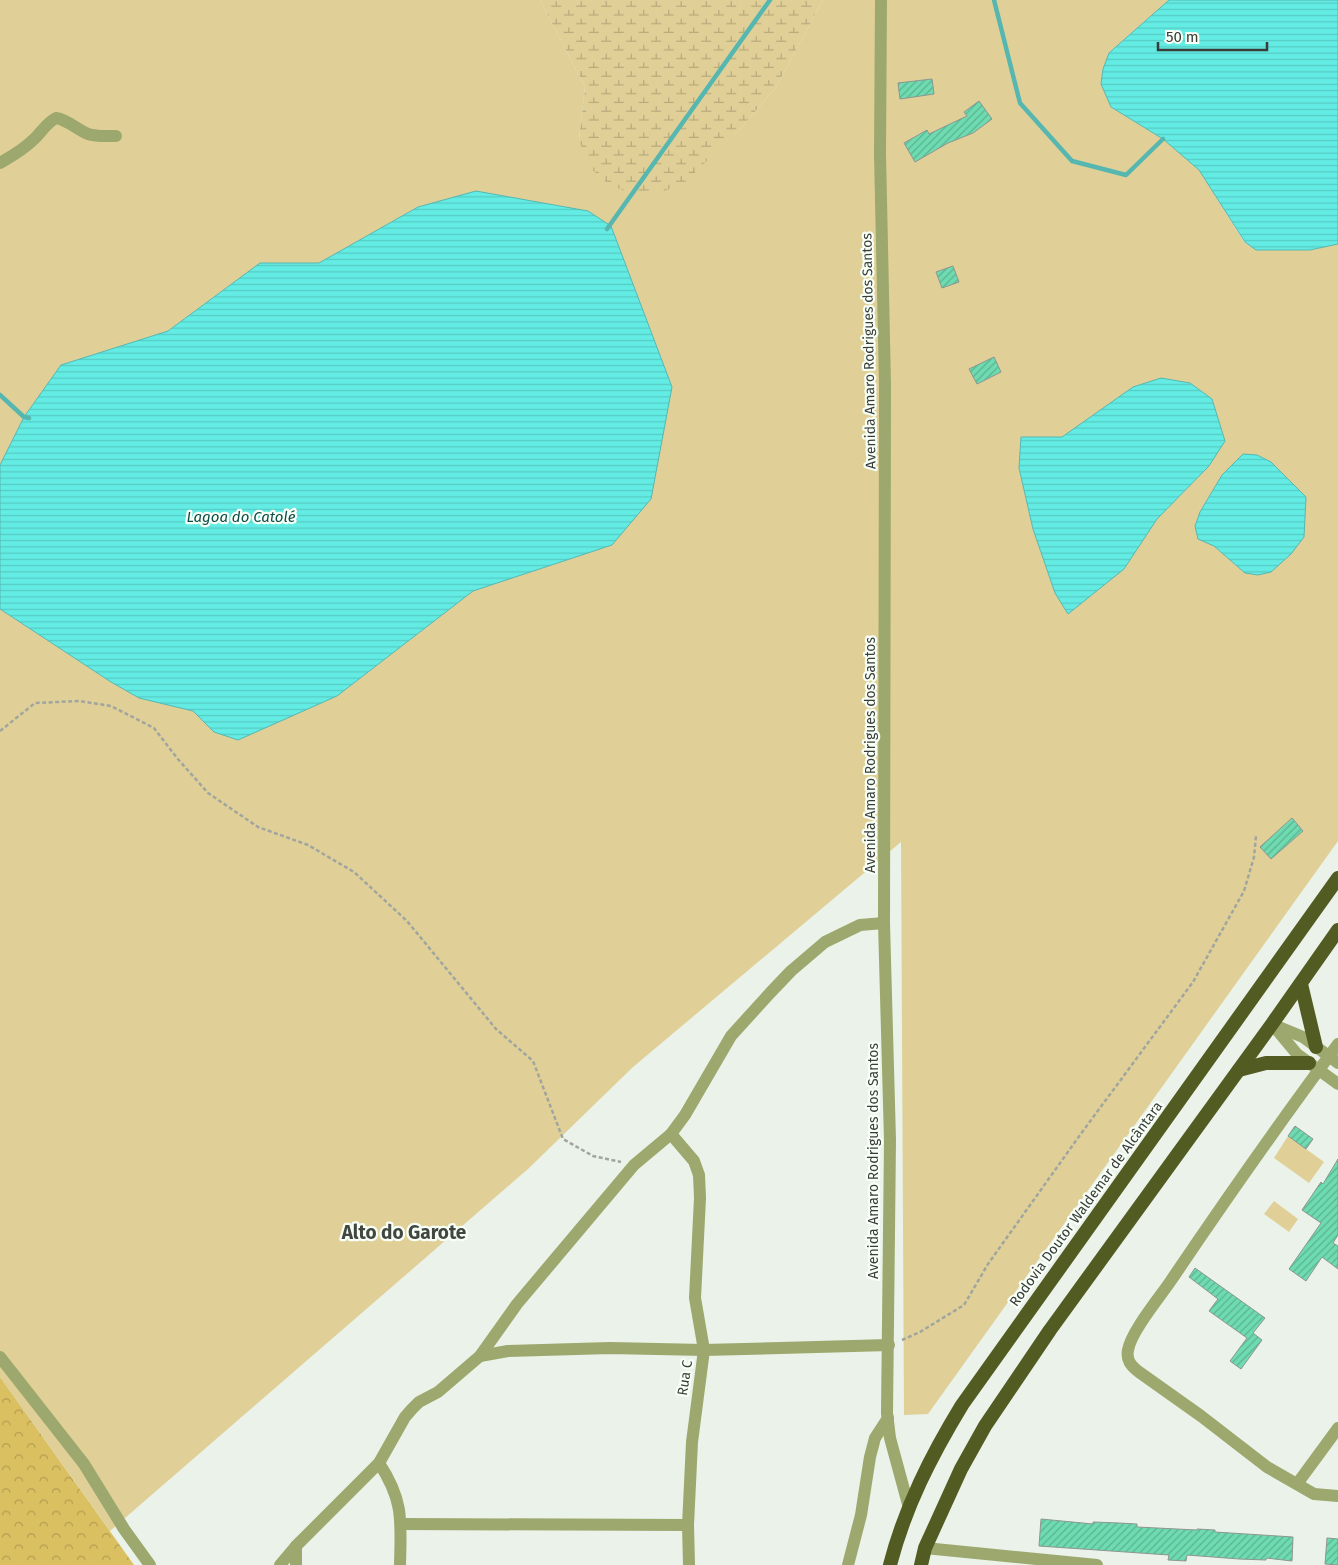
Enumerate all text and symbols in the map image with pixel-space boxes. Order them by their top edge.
scale bar [1158,20,1267,52]
text: 50 m [1166,28,1199,46]
street label: Avenida Amaro Rodrigues dos Santos [858,232,880,469]
water label: Lagoa do Catolé [187,508,296,526]
street label: Avenida Amaro Rodrigues dos Santos [862,637,879,873]
street label: Avenida Amaro Rodrigues dos Santos [865,1043,882,1279]
street label: Rodovia Doutor Waldemar de Alcântara [1006,1098,1166,1310]
district label: Alto do Garote [341,1221,466,1244]
street label: Rua C [674,1359,696,1397]

